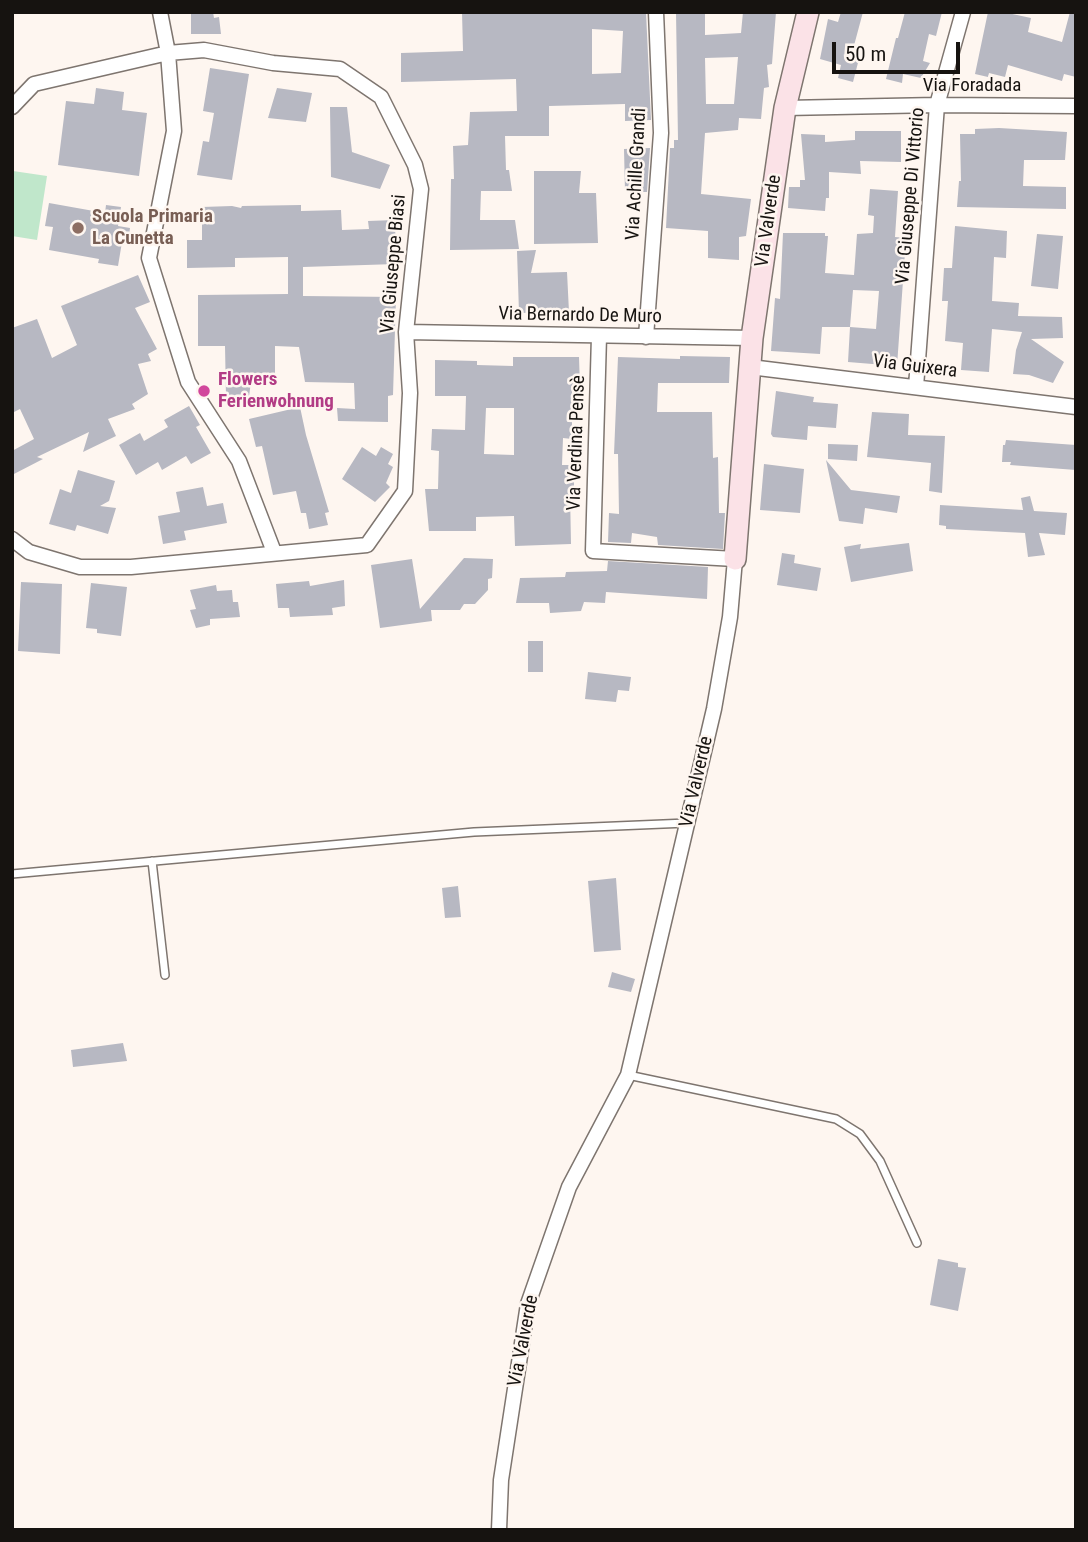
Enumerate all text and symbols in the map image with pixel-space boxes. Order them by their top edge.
scale bar [836,28,964,72]
text: 50 m [845,42,886,66]
street label: Via Foradada [923,75,1021,97]
street label: Via Achille Grandi [622,107,652,241]
street label: Via Giuseppe Di Vittorio [892,107,930,285]
street label: Via Valverde [751,173,787,269]
street label: Via Giuseppe Biasi [377,193,411,335]
place label: Scuola Primaria La Cunetta [92,206,213,250]
marker: Scuola Primaria La Cunetta [70,220,86,236]
street label: Via Bernardo De Muro [498,303,662,329]
street label: Via Guixera [872,351,958,383]
place label: Flowers Ferienwohnung [218,369,334,413]
street label: Via Verdina Pensè [563,375,591,511]
marker: Flowers Ferienwohnung [196,383,212,399]
street label: Via Valverde [675,734,719,830]
street label: Via Valverde [504,1293,544,1389]

